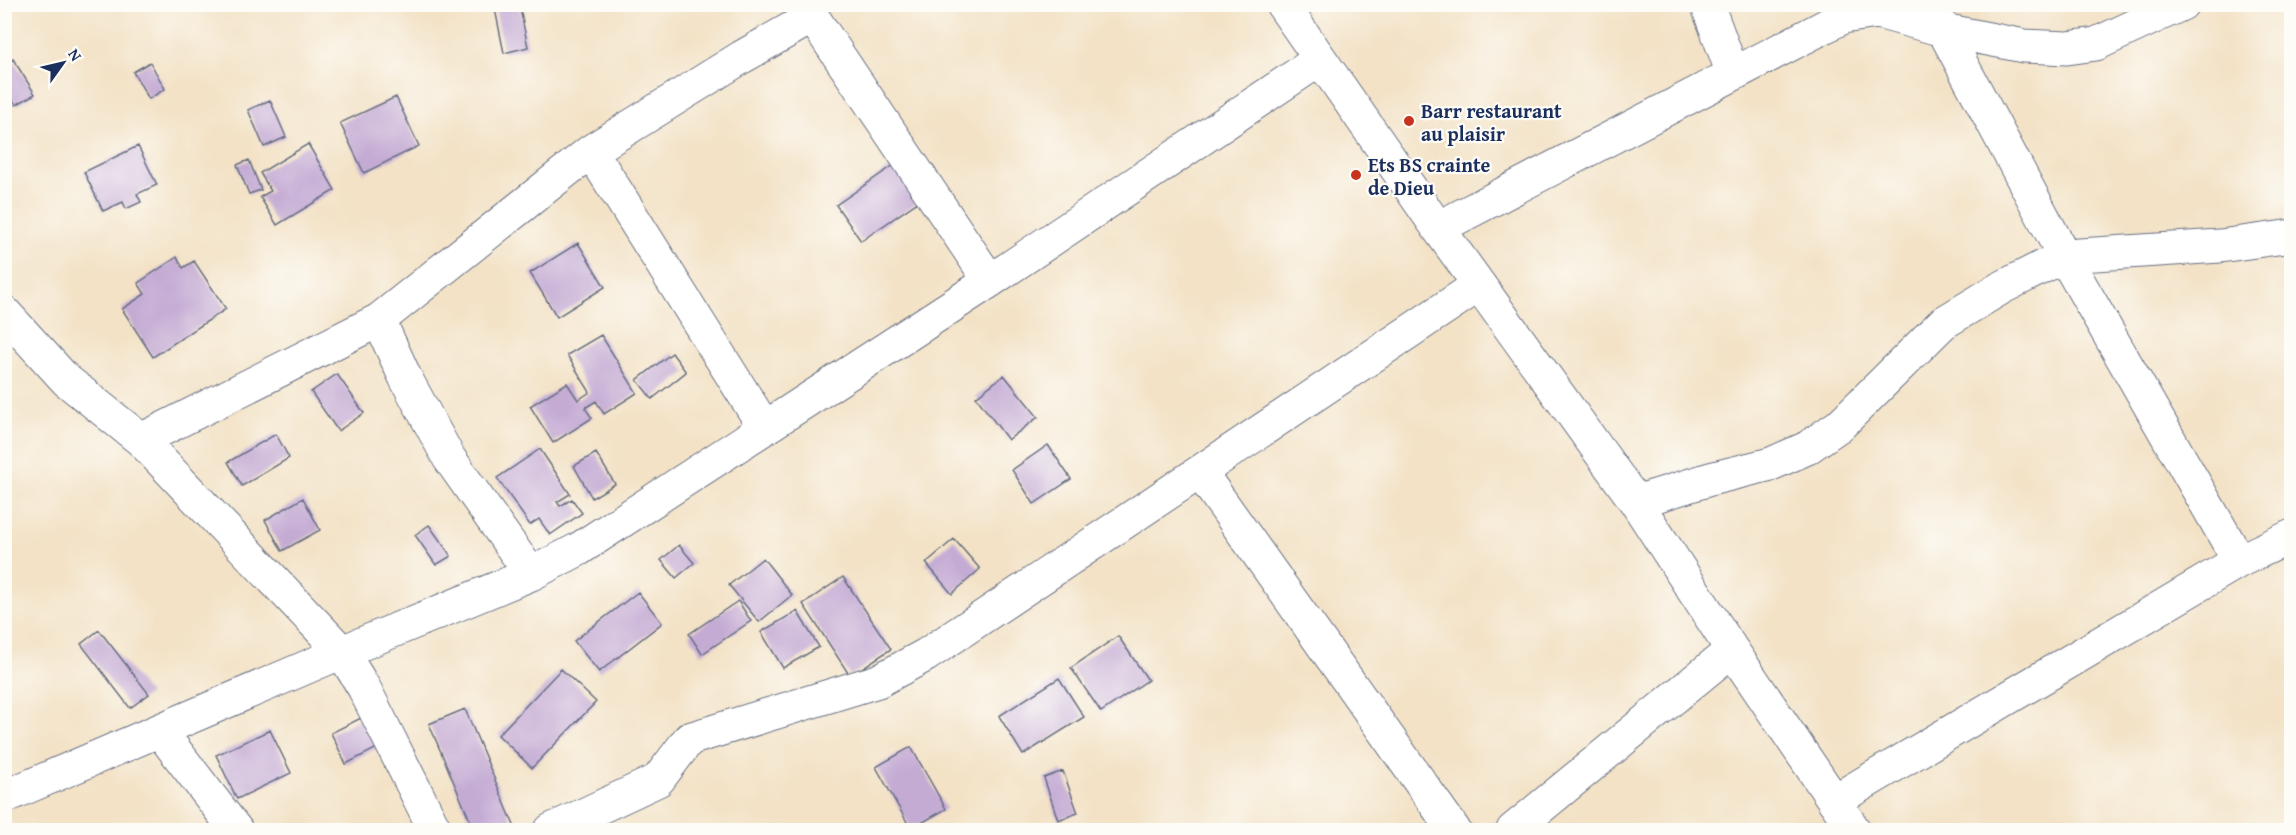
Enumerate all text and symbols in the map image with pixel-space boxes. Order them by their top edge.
north arrow [33,33,93,93]
text: N [62,43,89,66]
place label: Barr restaurant au plaisir [1421,96,1562,148]
marker: Barr restaurant au plaisir [1402,114,1416,128]
place label: Ets BS crainte de Dieu [1368,150,1491,202]
marker: Ets BS crainte de Dieu [1349,168,1363,182]

